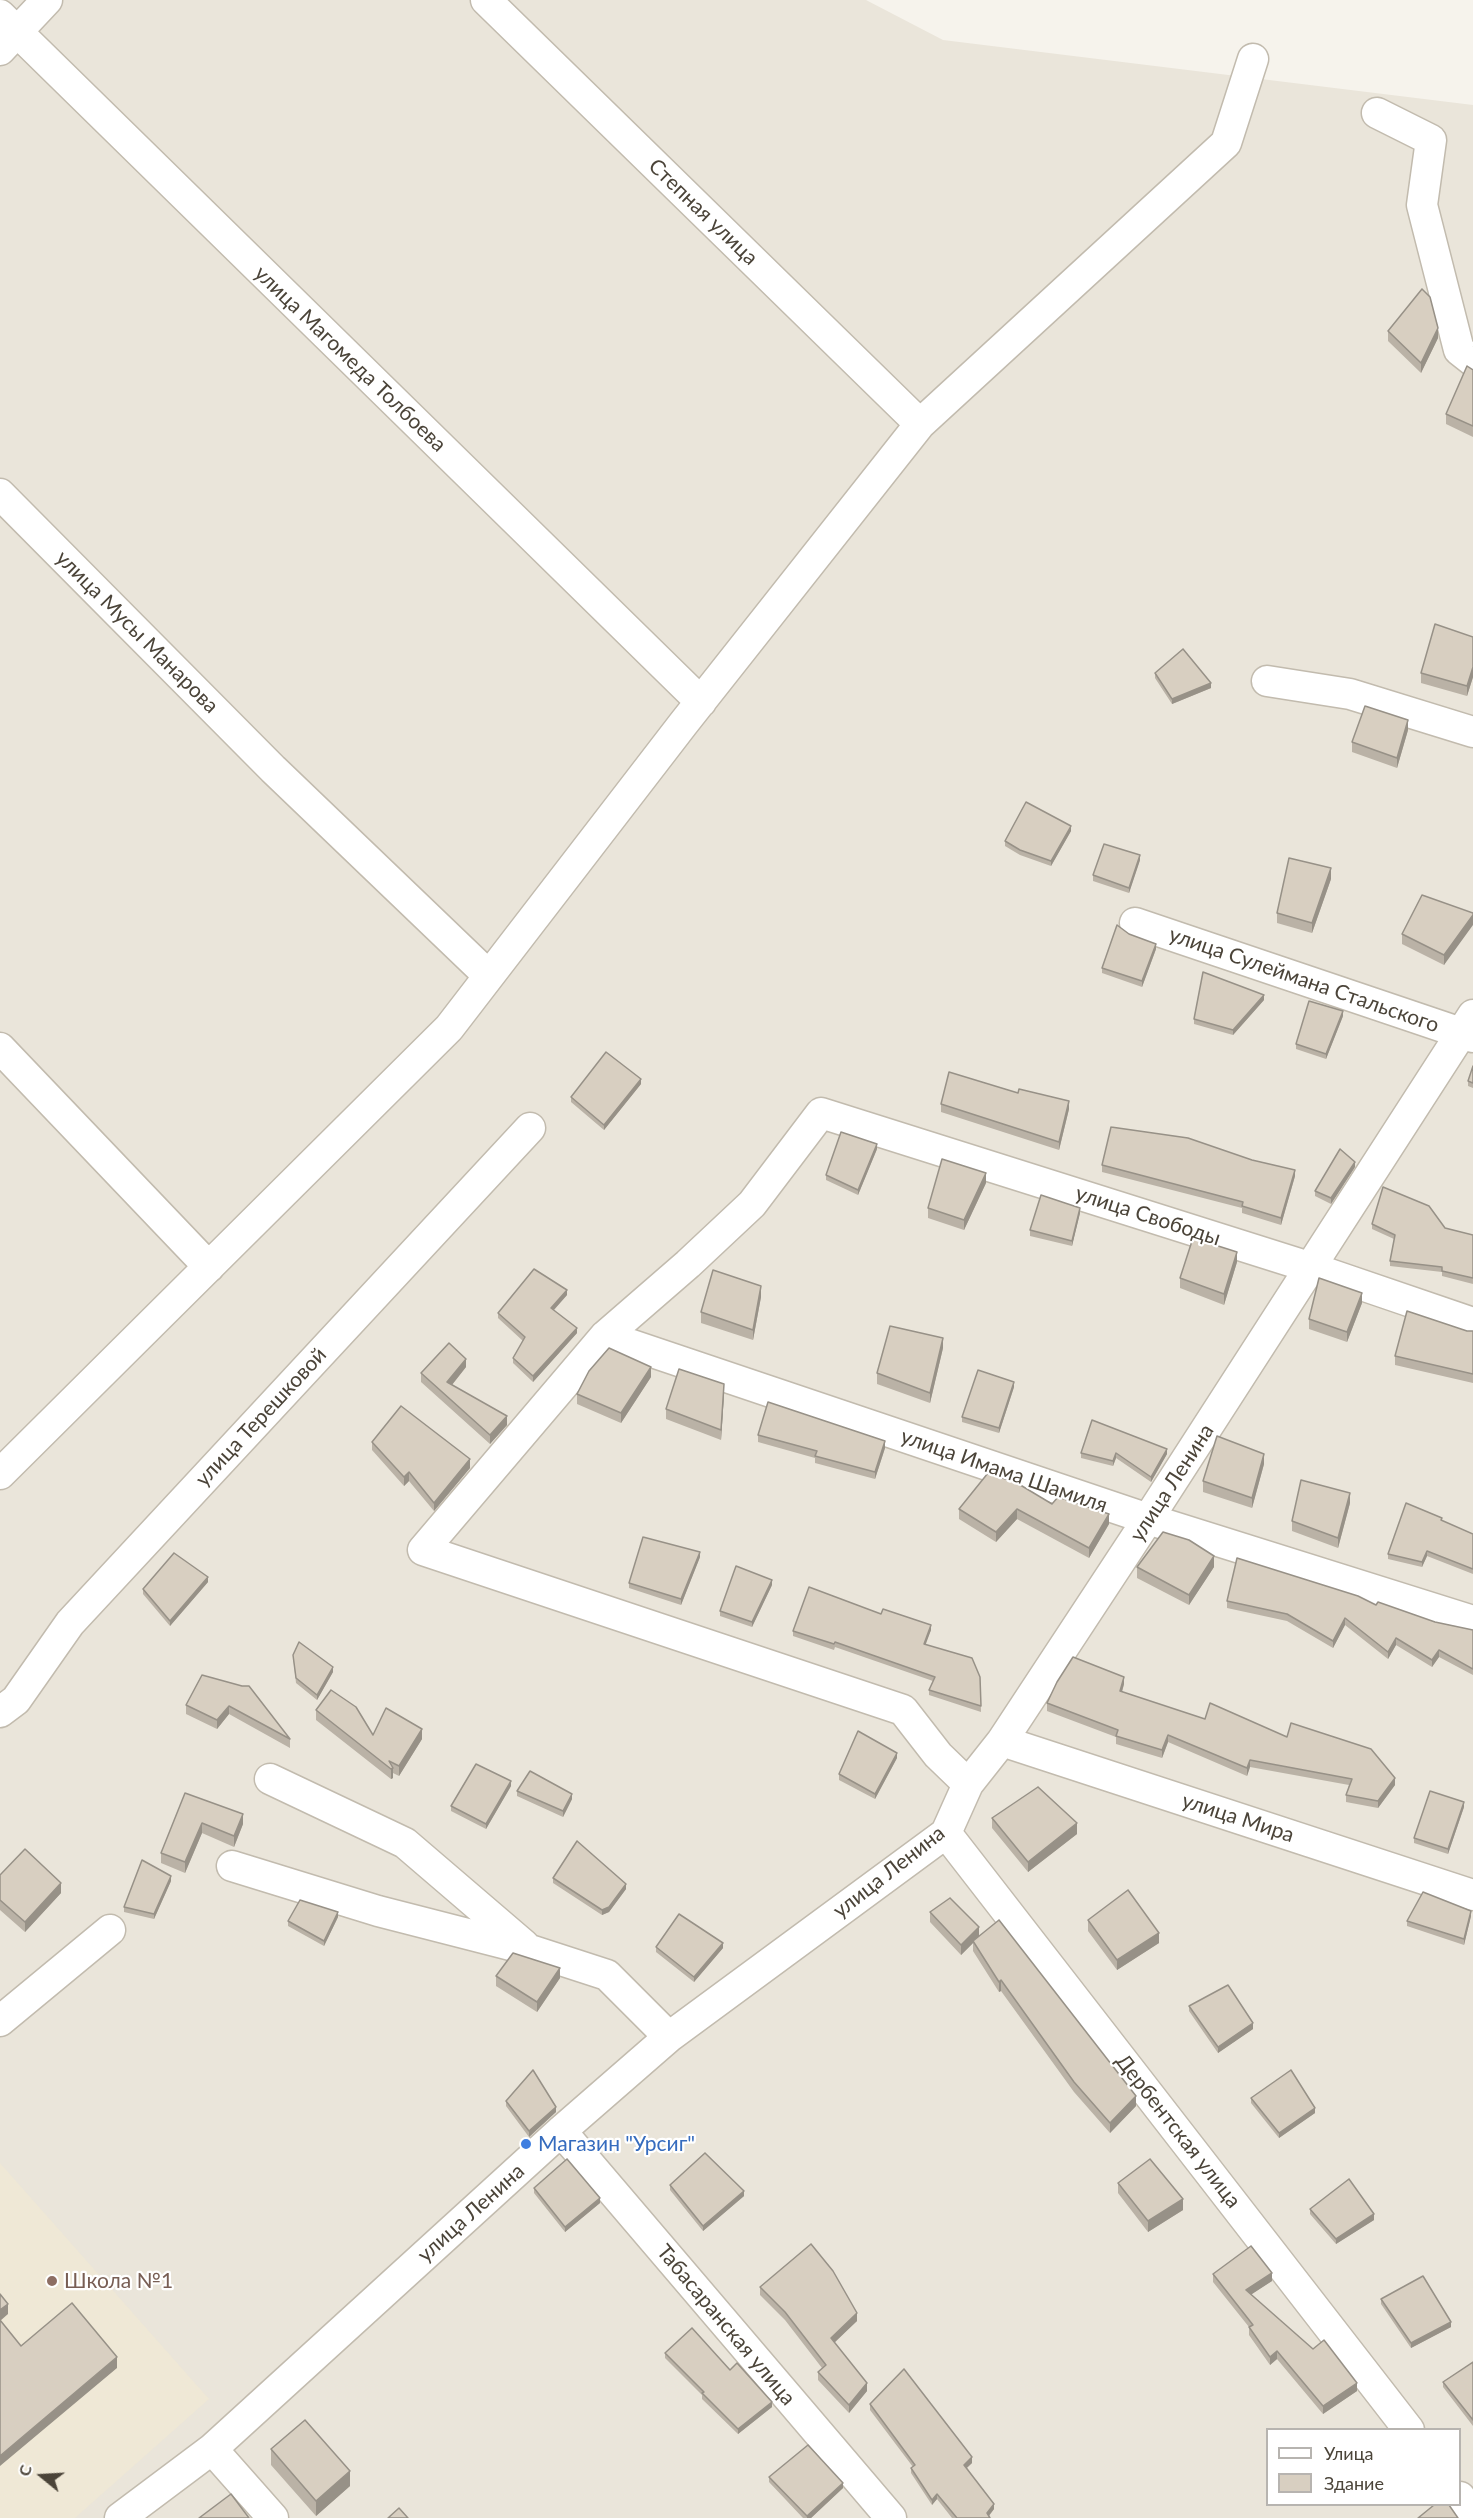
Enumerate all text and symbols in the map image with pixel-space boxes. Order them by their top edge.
street label: Степная улица [643,154,763,270]
street label: улица Магомеда Толбоева [249,261,451,457]
street label: улица Мусы Манарова [50,545,224,719]
street label: улица Сулеймана Стальского [1166,922,1442,1038]
street label: улица Свободы [1072,1181,1224,1251]
street label: улица Терешковой [190,1342,332,1492]
street label: улица Ленина [1125,1420,1219,1546]
street label: улица Имама Шамиля [897,1424,1111,1518]
street label: улица Мира [1179,1788,1297,1848]
street label: улица Ленина [828,1821,950,1923]
street label: Дербентская улица [1110,2049,1246,2213]
place label: Магазин "Урсиг" [538,2131,695,2157]
marker: Магазин "Урсиг" [519,2137,533,2151]
street label: улица Ленина [412,2159,530,2267]
street label: Табасаранская улица [651,2239,801,2411]
place label: Школа №1 [64,2268,173,2294]
marker: Школа №1 [45,2274,59,2288]
legend [1266,2428,1461,2506]
text: Улица [1324,2442,1374,2464]
north arrow [12,2446,72,2506]
text: С [14,2462,35,2478]
text: Здание [1324,2472,1384,2494]

